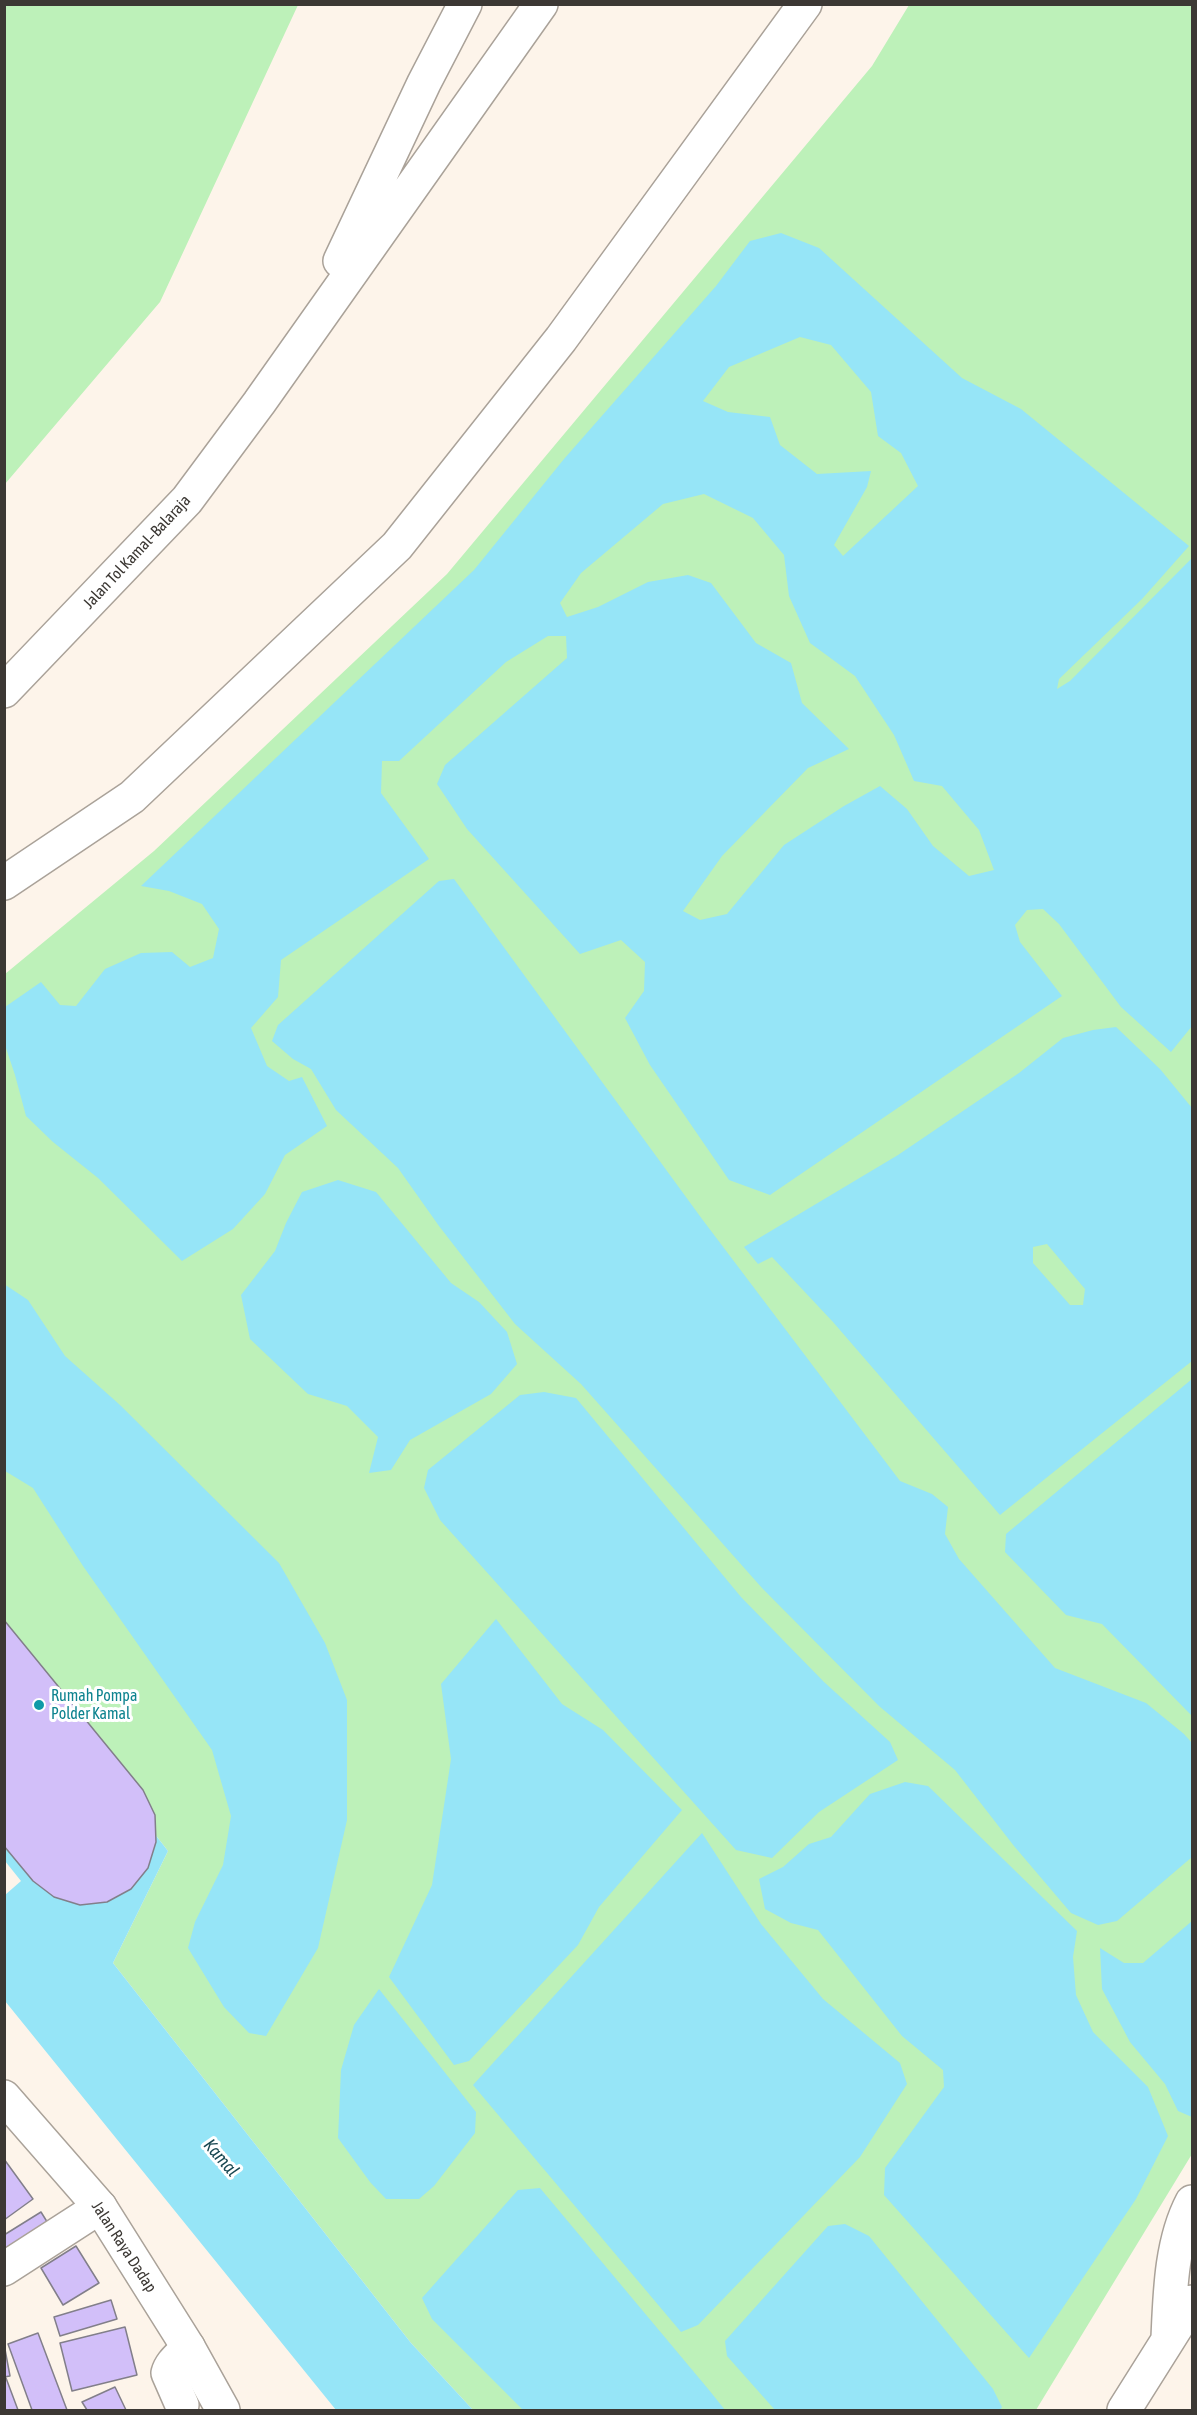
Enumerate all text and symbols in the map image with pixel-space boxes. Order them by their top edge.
street label: Jalan Tol Kamal–Balaraja [79,491,195,613]
place label: Rumah Pompa Polder Kamal [51,1686,137,1724]
marker: Rumah Pompa Polder Kamal [32,1698,46,1712]
water label: Kamal [199,2135,243,2181]
street label: Jalan Raya Dadap [87,2198,161,2296]

